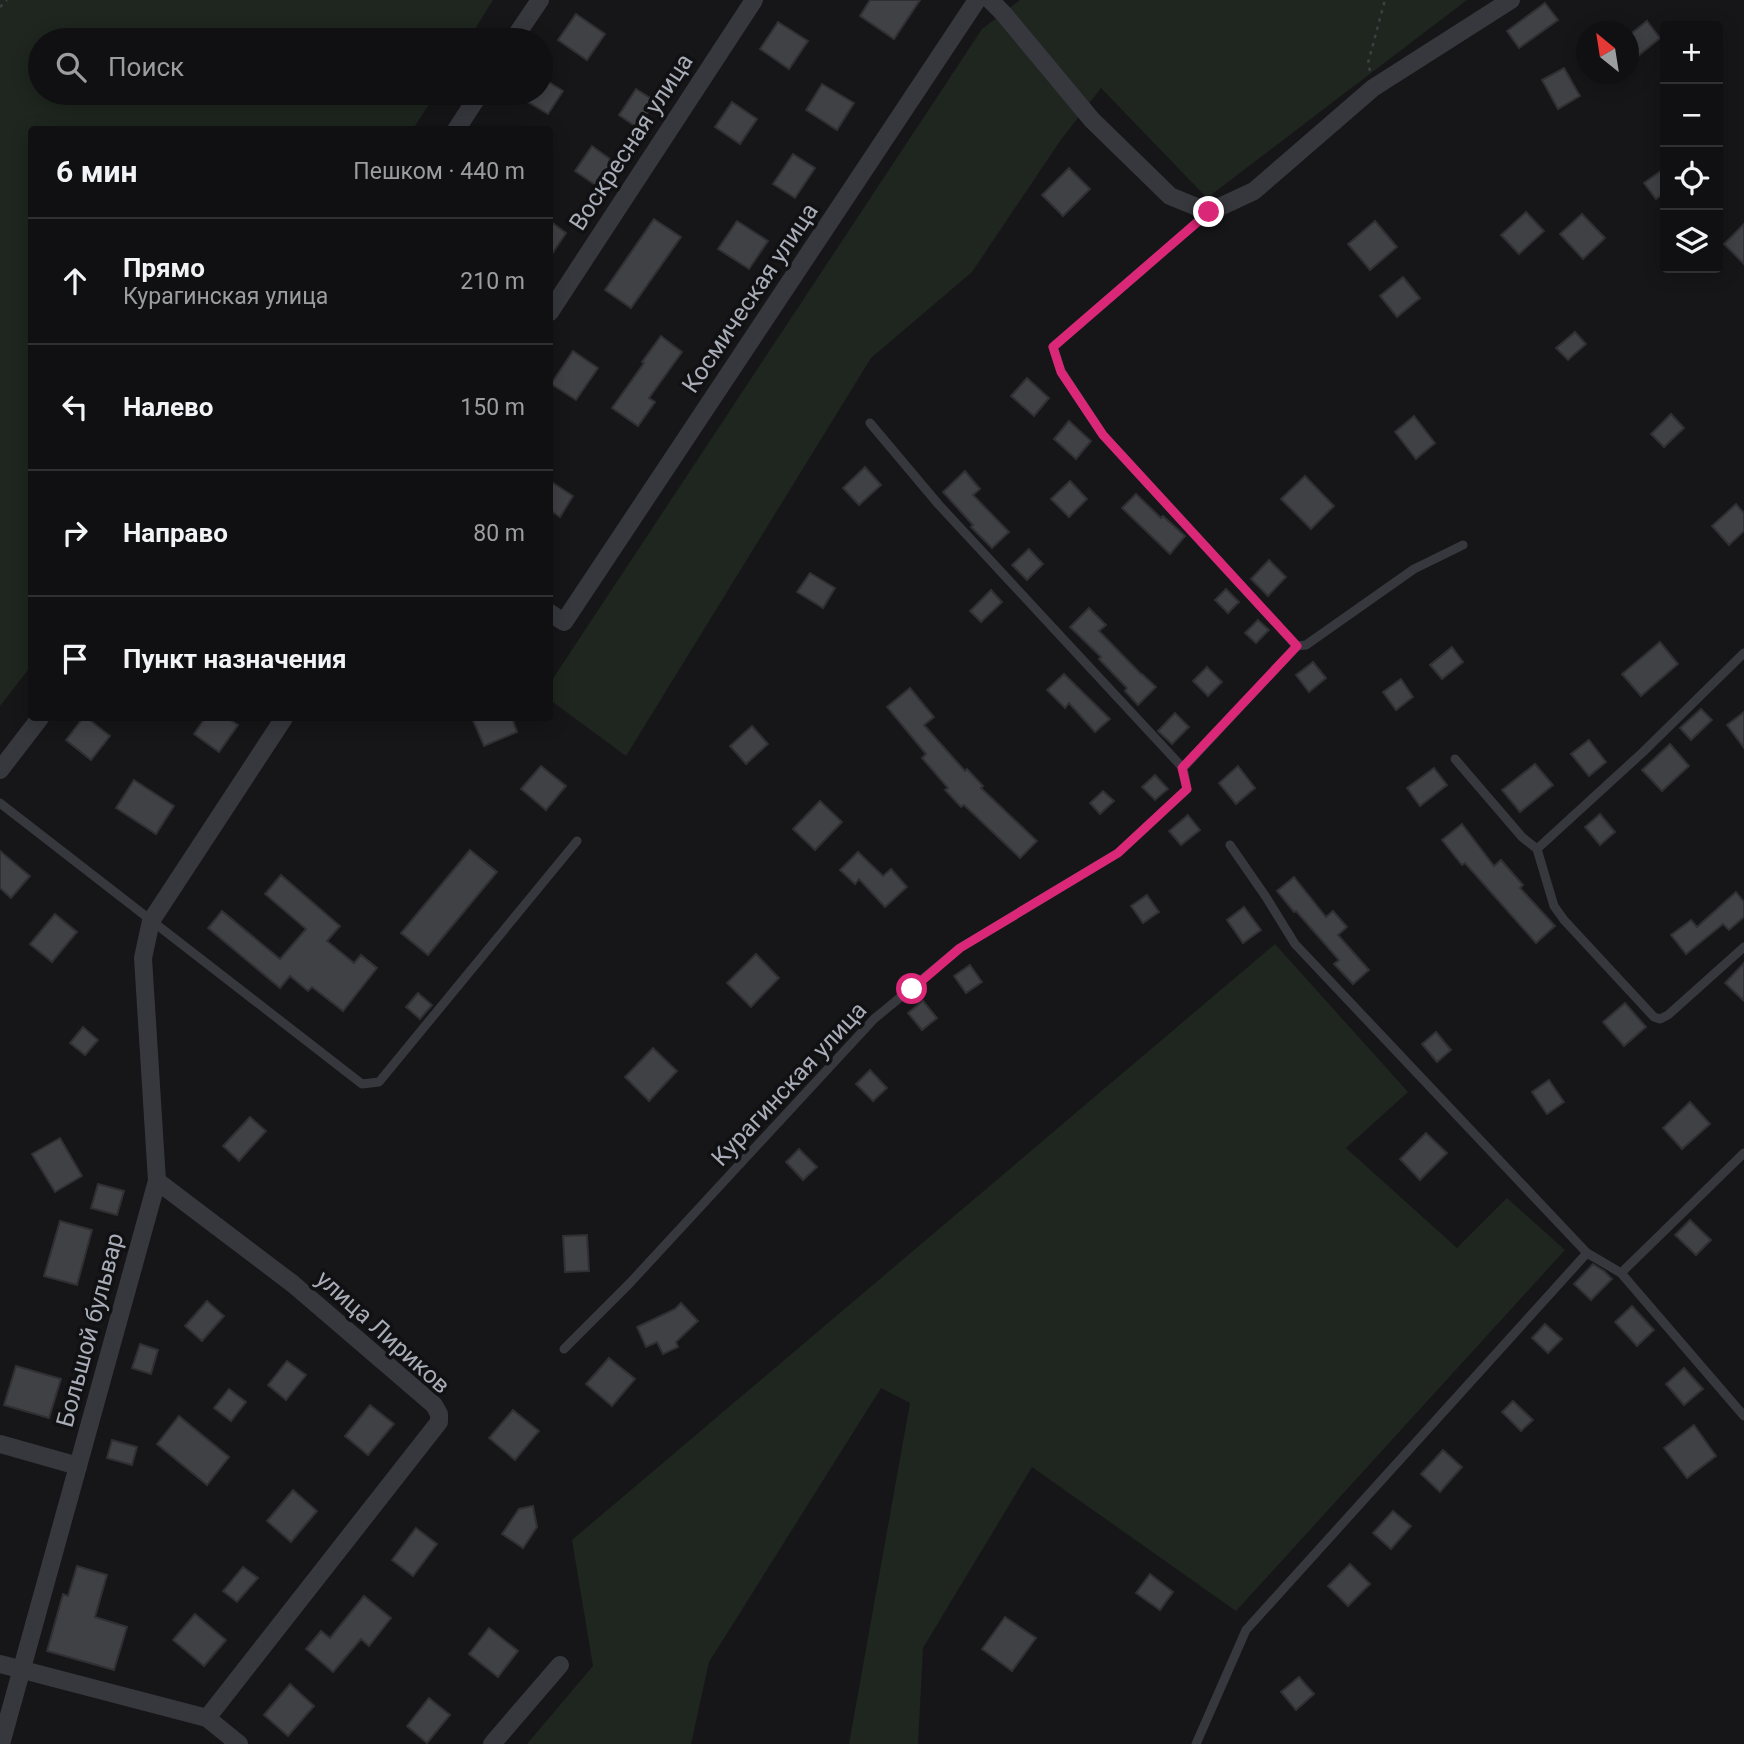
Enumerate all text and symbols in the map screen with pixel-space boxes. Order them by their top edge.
north arrow [1576,21,1639,84]
map controls [1660,21,1723,273]
button: + [1660,21,1723,84]
search box [28,28,553,105]
icon: search [52,48,90,86]
street label: Воскресная улица [563,48,699,236]
text: Поиск [108,52,184,82]
button: − [1660,84,1723,147]
button: locate [1660,147,1723,210]
text: 6 мин [56,154,137,189]
text: Пешком · 440 m [353,158,525,185]
route end [1193,196,1224,227]
street label: Космическая улица [676,198,824,398]
button: layers [1660,210,1723,273]
text: Прямо [123,253,205,283]
icon: ahead [56,262,94,300]
text: 210 m [460,268,525,295]
text: Курагинская улица [123,283,328,310]
icon: left [56,388,94,426]
text: Налево [123,392,213,422]
text: 150 m [460,394,525,421]
icon: right [56,514,94,552]
text: Направо [123,518,228,548]
text: 80 m [473,520,525,547]
icon: arrive [56,640,94,678]
text: Пункт назначения [123,644,347,674]
route start [896,973,927,1004]
street label: Курагинская улица [706,996,872,1172]
street label: Большой бульвар [51,1230,129,1430]
street label: улица Лириков [310,1265,456,1399]

